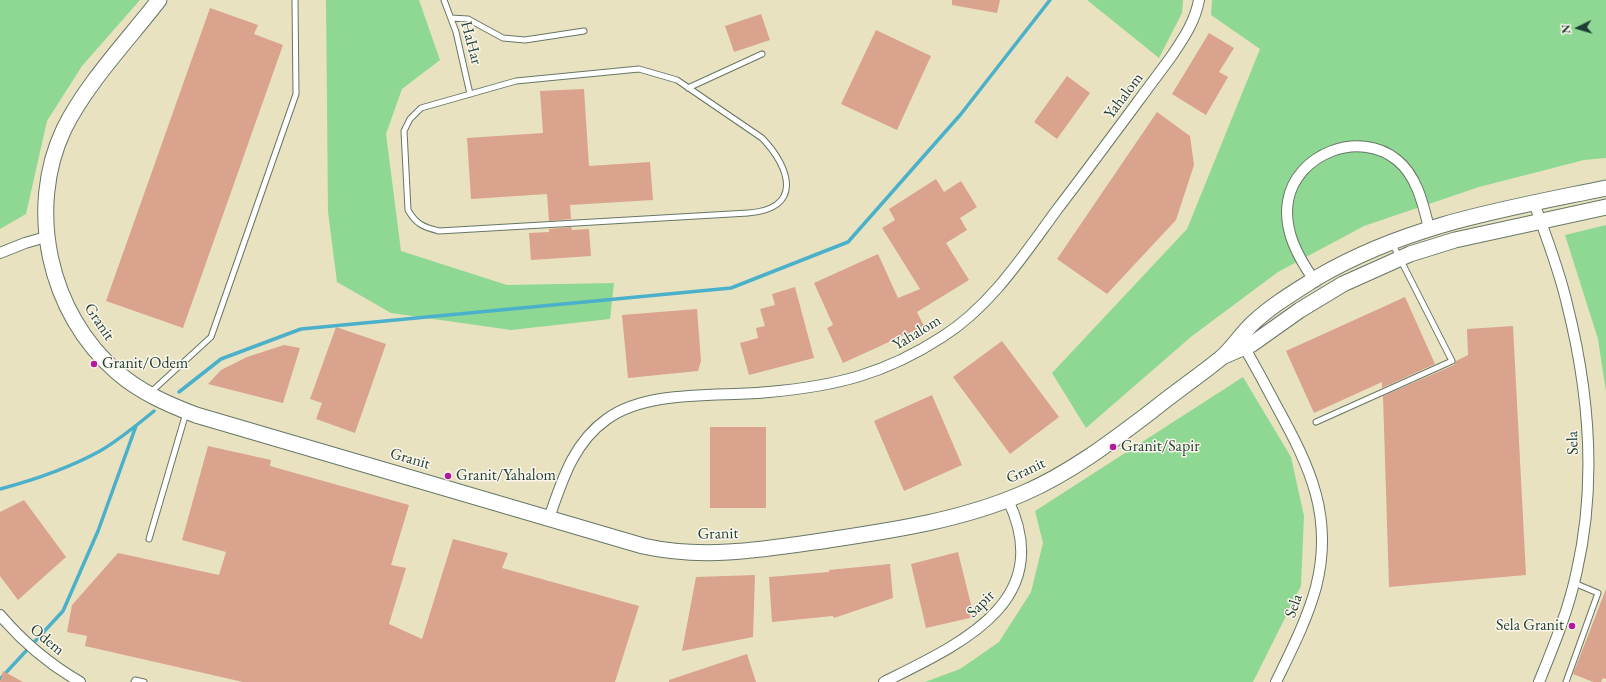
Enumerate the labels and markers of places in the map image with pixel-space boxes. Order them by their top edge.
place label: Granit/Odem [102,354,188,374]
marker: Granit/Odem [89,359,99,369]
place label: Granit/Sapir [1121,437,1200,457]
marker: Granit/Sapir [1108,442,1118,452]
place label: Granit/Yahalom [456,466,556,486]
marker: Granit/Yahalom [443,471,453,481]
place label: Sela Granit [1496,616,1564,636]
marker: Sela Granit [1567,621,1577,631]

